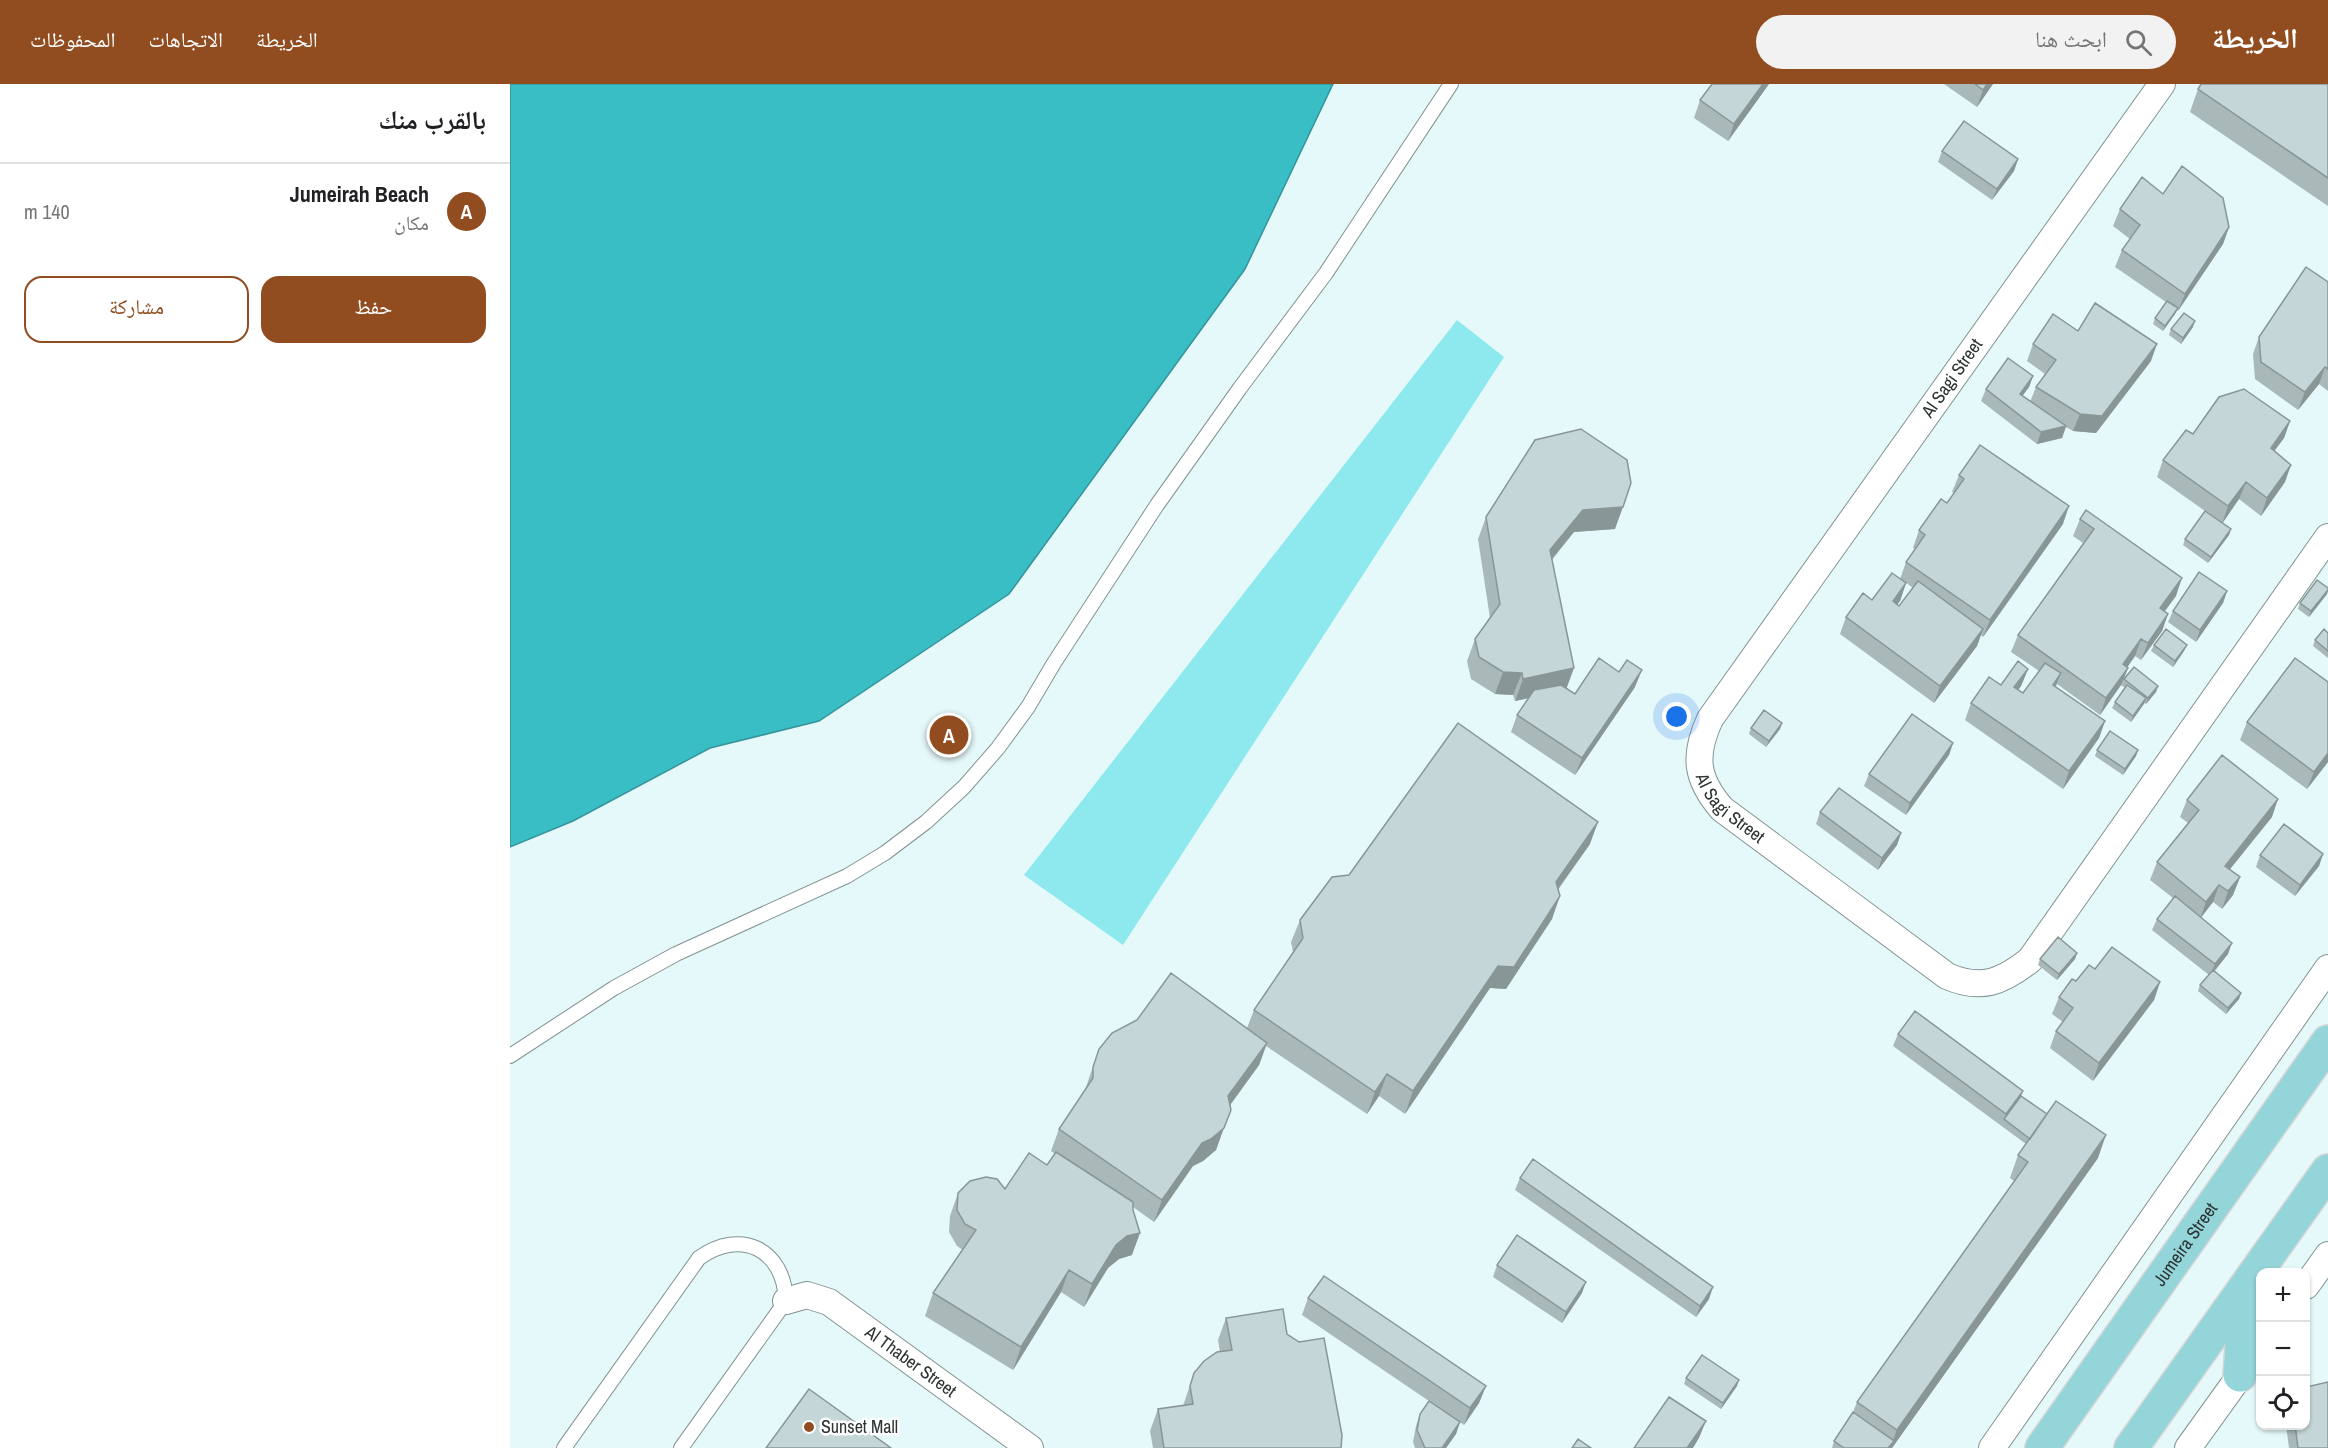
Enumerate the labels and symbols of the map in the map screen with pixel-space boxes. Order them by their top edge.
street label: Al Sagi Street [1915,333,1988,423]
your location [1662,702,1691,731]
pin: A [930,712,968,758]
street label: Al Sagi Street [1690,769,1770,849]
street label: Jumeira Street [2147,1197,2223,1291]
street label: Al Thaber Street [859,1319,962,1403]
place label: Sunset Mall [821,1414,898,1439]
marker: Sunset Mall [802,1420,816,1434]

